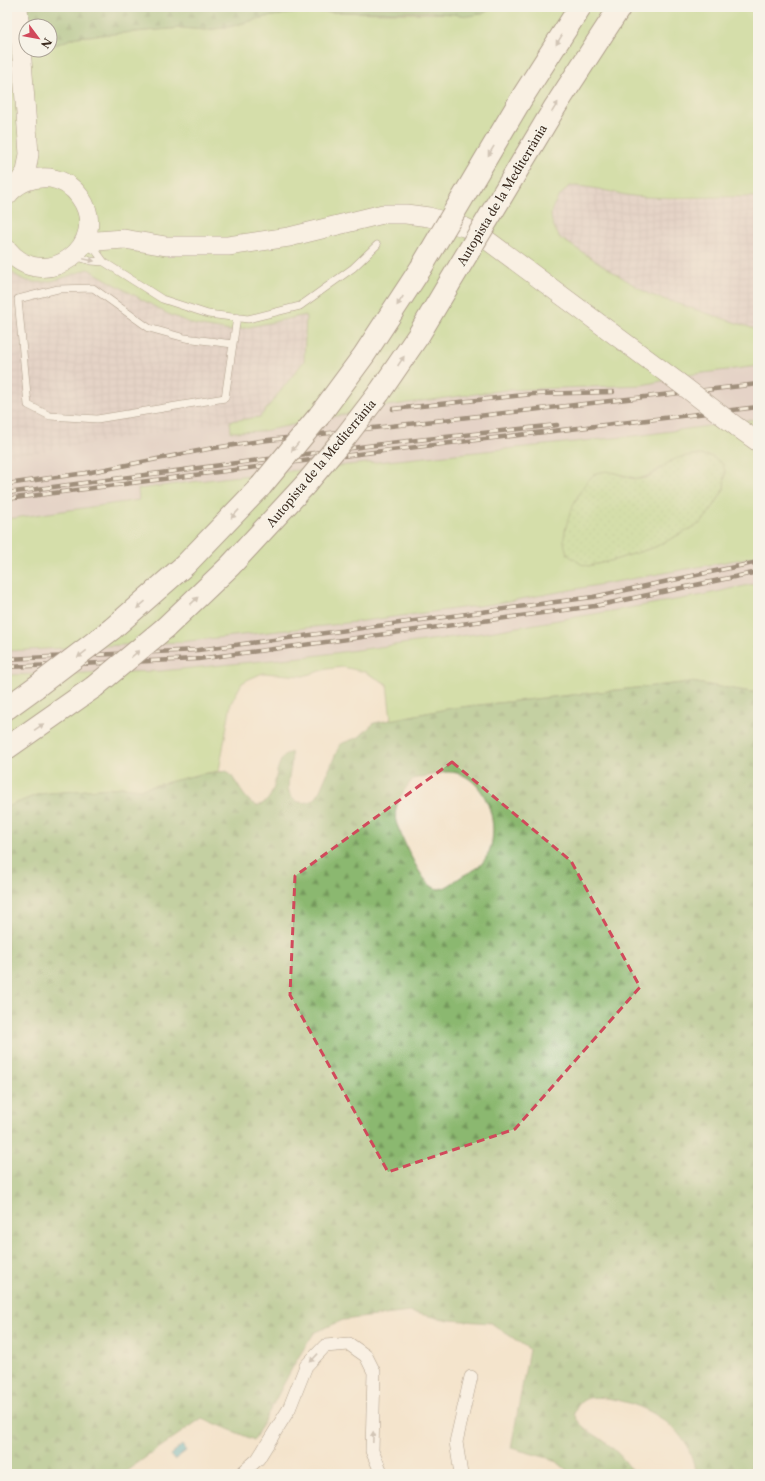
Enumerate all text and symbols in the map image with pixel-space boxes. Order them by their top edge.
north arrow [18,18,58,58]
one-way arrow [555,34,562,45]
text: N [38,36,55,51]
one-way arrow [551,102,559,112]
street label: Autopista de la Mediterrània [453,121,551,269]
one-way arrow [487,146,495,156]
one-way arrow [83,257,95,263]
one-way arrow [396,296,404,306]
one-way arrow [397,355,405,366]
street label: Autopista de la Mediterrània [263,396,379,531]
one-way arrow [291,441,300,452]
one-way arrow [230,509,239,519]
one-way arrow [189,596,199,606]
one-way arrow [136,600,146,609]
one-way arrow [76,649,87,658]
one-way arrow [130,649,140,658]
one-way arrow [34,723,45,730]
one-way arrow [309,1353,319,1363]
one-way arrow [370,1430,376,1443]

